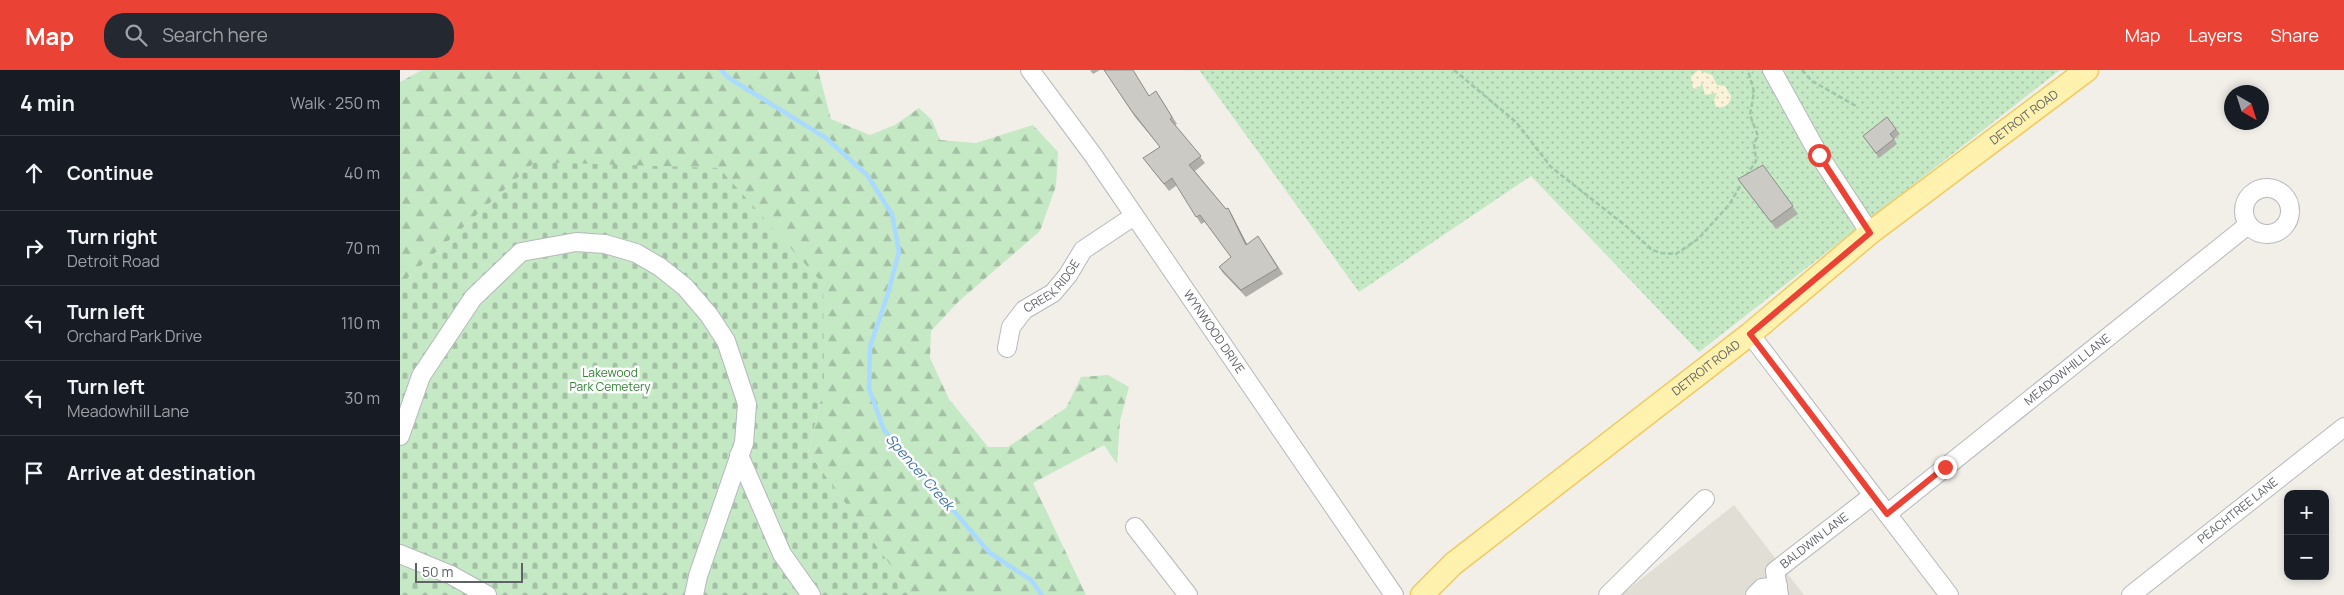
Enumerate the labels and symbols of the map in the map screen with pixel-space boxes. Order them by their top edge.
street label: DETROIT ROAD [1986,85,2062,148]
north arrow [2224,85,2269,130]
route start [1808,144,1831,167]
street label: CREEK RIDGE [1020,256,1083,317]
street label: WYNWOOD DRIVE [1180,286,1249,377]
street label: MEADOWHILL LANE [2020,329,2114,409]
street label: DETROIT ROAD [1668,336,1743,399]
park label: Lakewood Park Cemetery [569,364,651,395]
water label: Spencer Creek [882,430,960,515]
route end [1934,456,1957,479]
street label: PEACHTREE LANE [2194,473,2281,547]
street label: BALDWIN LANE [1776,508,1852,572]
scale bar [415,560,522,583]

